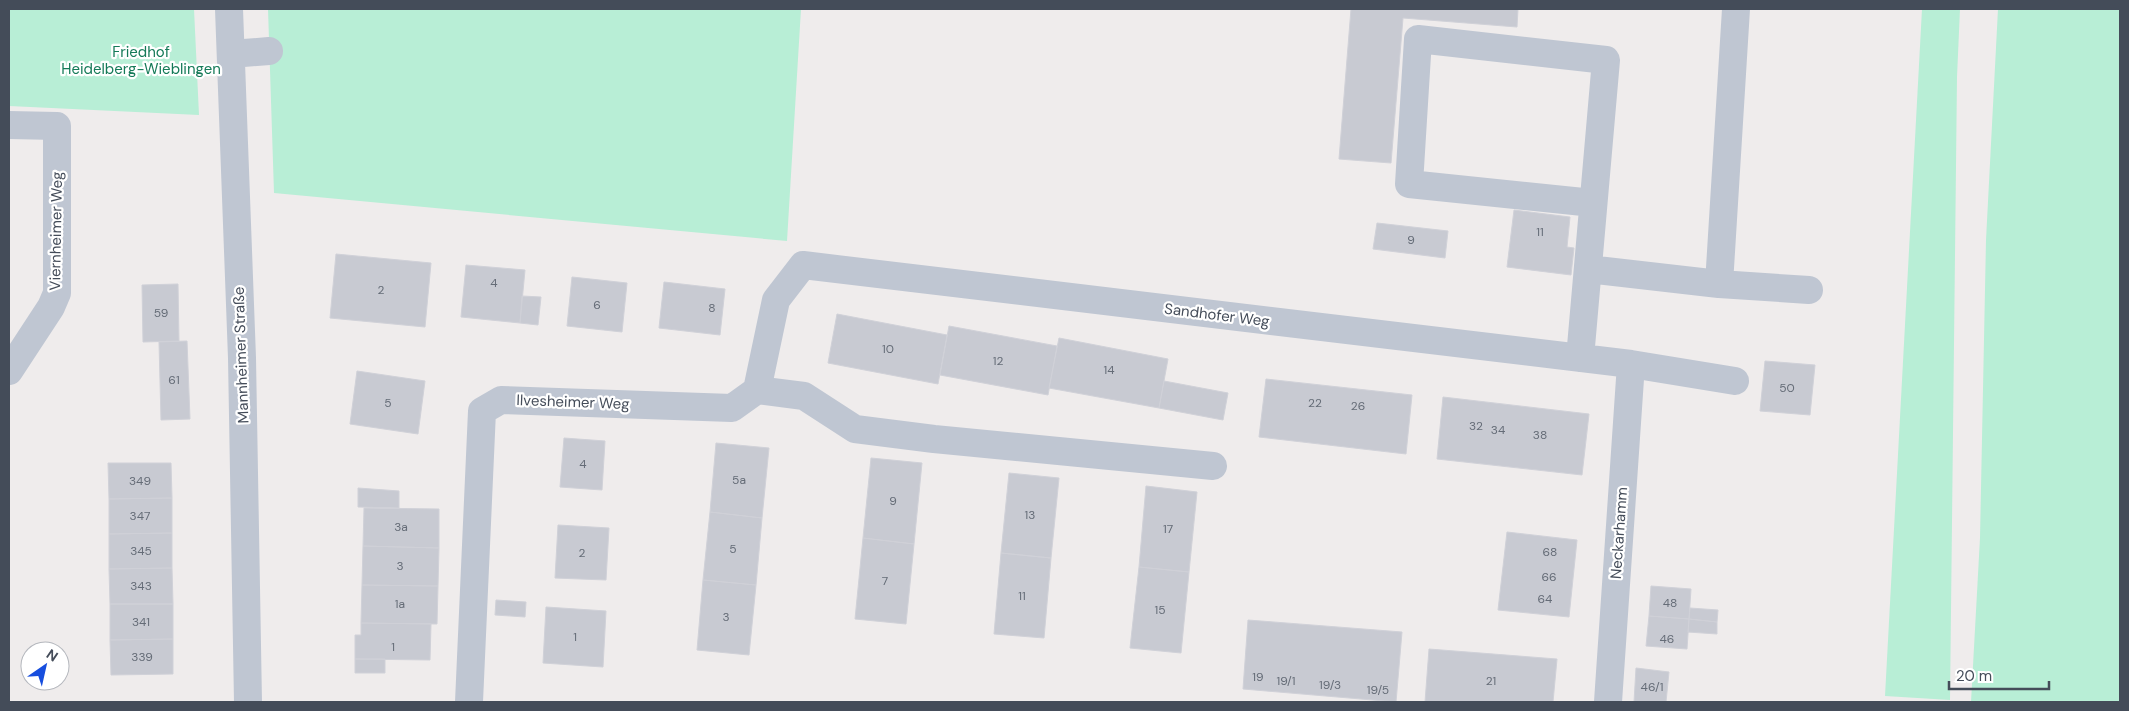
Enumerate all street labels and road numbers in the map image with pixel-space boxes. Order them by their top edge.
street label: Viernheimer Weg [45,171,67,291]
street label: Mannheimer Straße [229,286,253,424]
street label: Sandhofer Weg [1163,299,1271,331]
street label: Ilvesheimer Weg [516,390,630,414]
street label: Neckarhamm [1606,486,1632,580]

